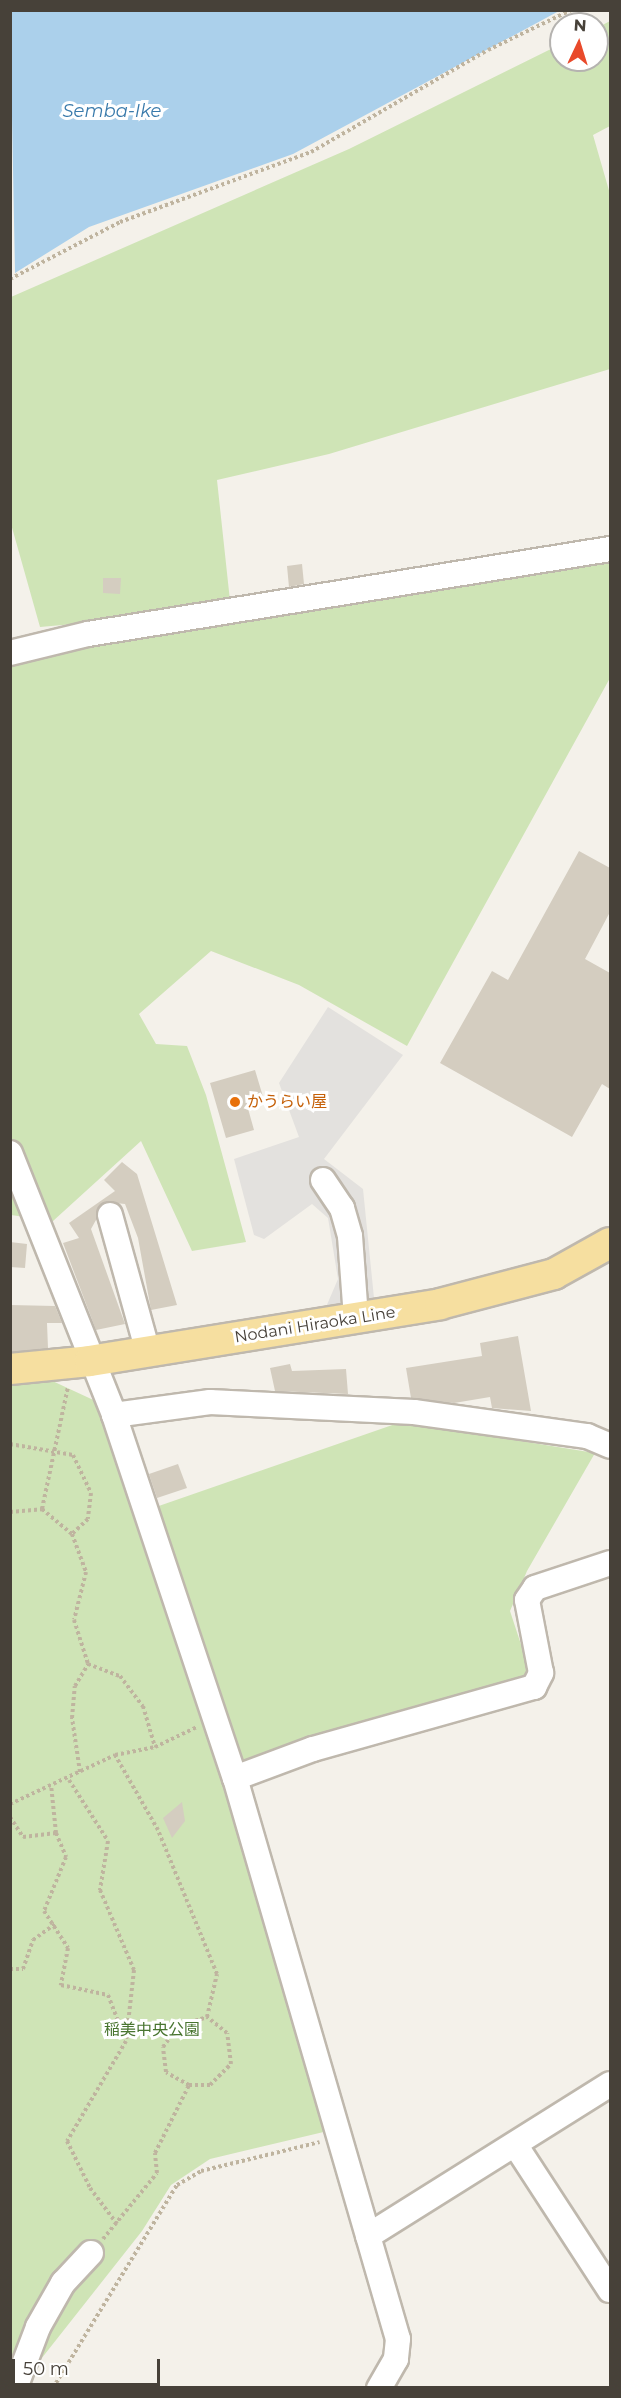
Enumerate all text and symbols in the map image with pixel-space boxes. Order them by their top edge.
north arrow [549,12,609,72]
text: N [573,16,587,35]
water label: Semba-Ike [63,100,161,122]
place label: かうらい屋 [247,1092,327,1112]
marker: かうらい屋 [228,1095,242,1109]
street label: Nodani Hiraoka Line [233,1303,397,1347]
park label: 稲美中央公園 [104,2020,200,2040]
scale bar [15,2347,164,2385]
text: 50 m [23,2358,69,2380]

